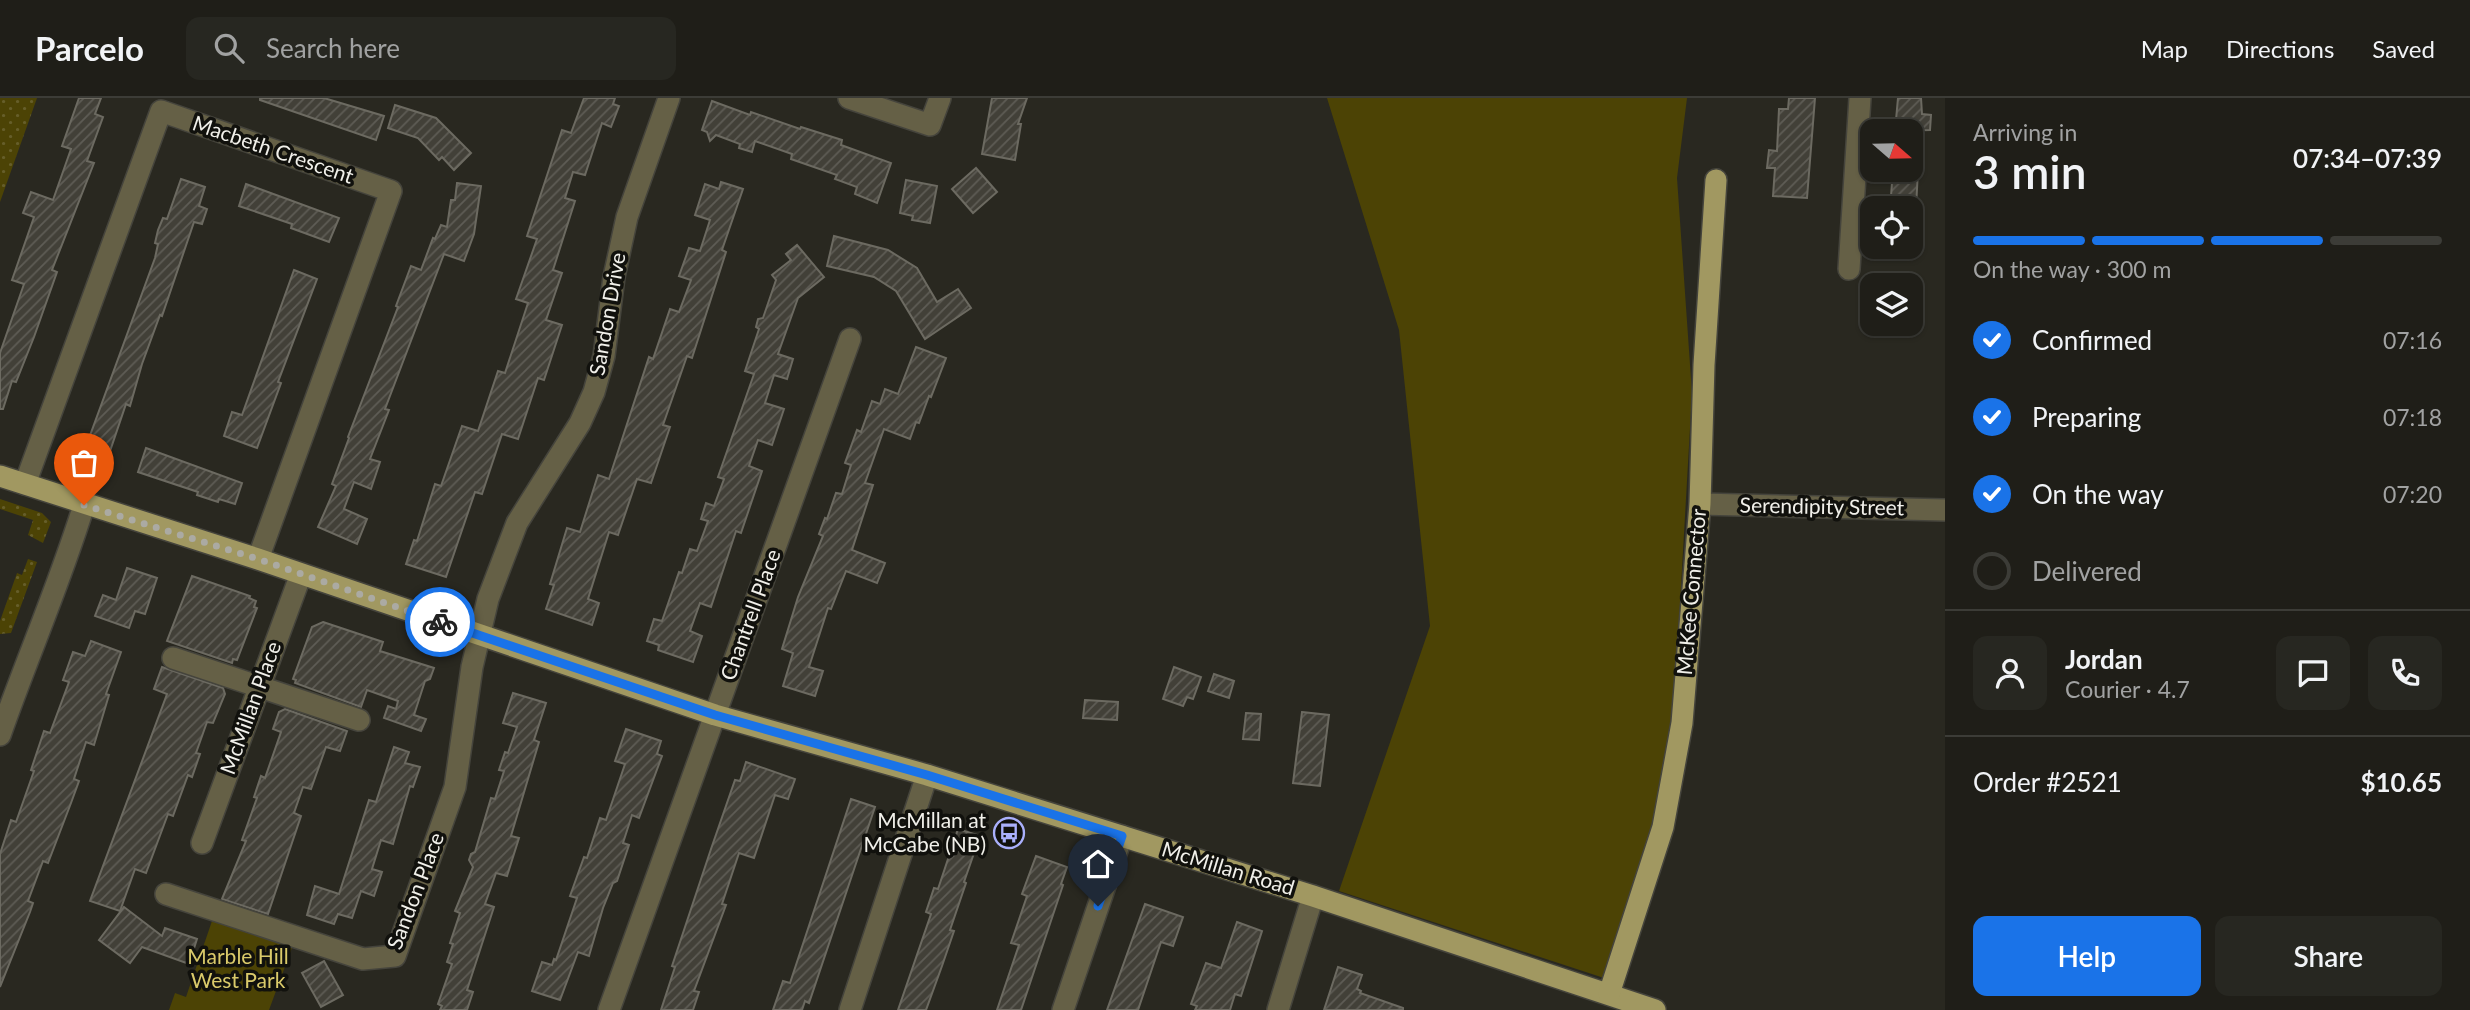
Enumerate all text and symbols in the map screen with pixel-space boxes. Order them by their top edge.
search box [186,17,676,80]
text: Parcelo [35,28,144,68]
icon: search [210,29,248,67]
text: Search here [266,32,400,64]
text: Map [2141,34,2188,63]
text: Directions [2226,34,2334,63]
text: Saved [2372,34,2435,63]
street label: Macbeth Crescent [190,109,358,188]
text: Arriving in [1973,118,2077,146]
north arrow [1860,119,1923,182]
map controls [1860,119,1923,336]
text: 07:34–07:39 [2293,142,2442,174]
text: 3 min [1973,144,2087,199]
button: locate [1860,196,1923,259]
street label: Sandon Drive [583,250,630,377]
text: On the way · 300 m [1973,255,2172,283]
button: layers [1860,273,1923,336]
icon: check [1973,321,2011,359]
text: Confirmed [2032,324,2152,356]
text: 07:16 [2383,326,2442,354]
icon: check [1973,398,2011,436]
text: Preparing [2032,401,2141,433]
text: 07:18 [2383,403,2442,431]
pin [54,433,114,505]
icon: bag [65,444,103,482]
icon: check [1973,475,2011,513]
text: On the way [2032,478,2164,510]
text: 07:20 [2383,480,2442,508]
street label: Serendipity Street [1740,492,1905,519]
street label: McKee Connector [1671,507,1710,676]
street label: Chantrell Place [714,545,785,683]
text: Delivered [2032,555,2142,587]
courier [405,587,475,657]
icon: bike [421,603,459,641]
button: person [1973,636,2047,710]
button: chat [2276,636,2350,710]
button: phone [2368,636,2442,710]
street label: McMillan Place [214,638,285,777]
text: Jordan [2065,643,2143,675]
text: Courier · 4.7 [2065,675,2190,703]
text: Order #2521 [1973,766,2122,798]
text: $10.65 [2360,766,2442,798]
place label: McMillan at McCabe (NB) [864,807,986,856]
bus stop icon: McMillan at McCabe (NB) [992,816,1026,850]
street label: Sandon Place [381,829,448,952]
pin [1068,834,1128,906]
street label: McMillan Road [1159,836,1298,900]
icon: home [1079,845,1117,883]
button: Help [1973,916,2201,996]
button: Share [2215,916,2442,996]
park label: Marble Hill West Park [187,943,289,992]

